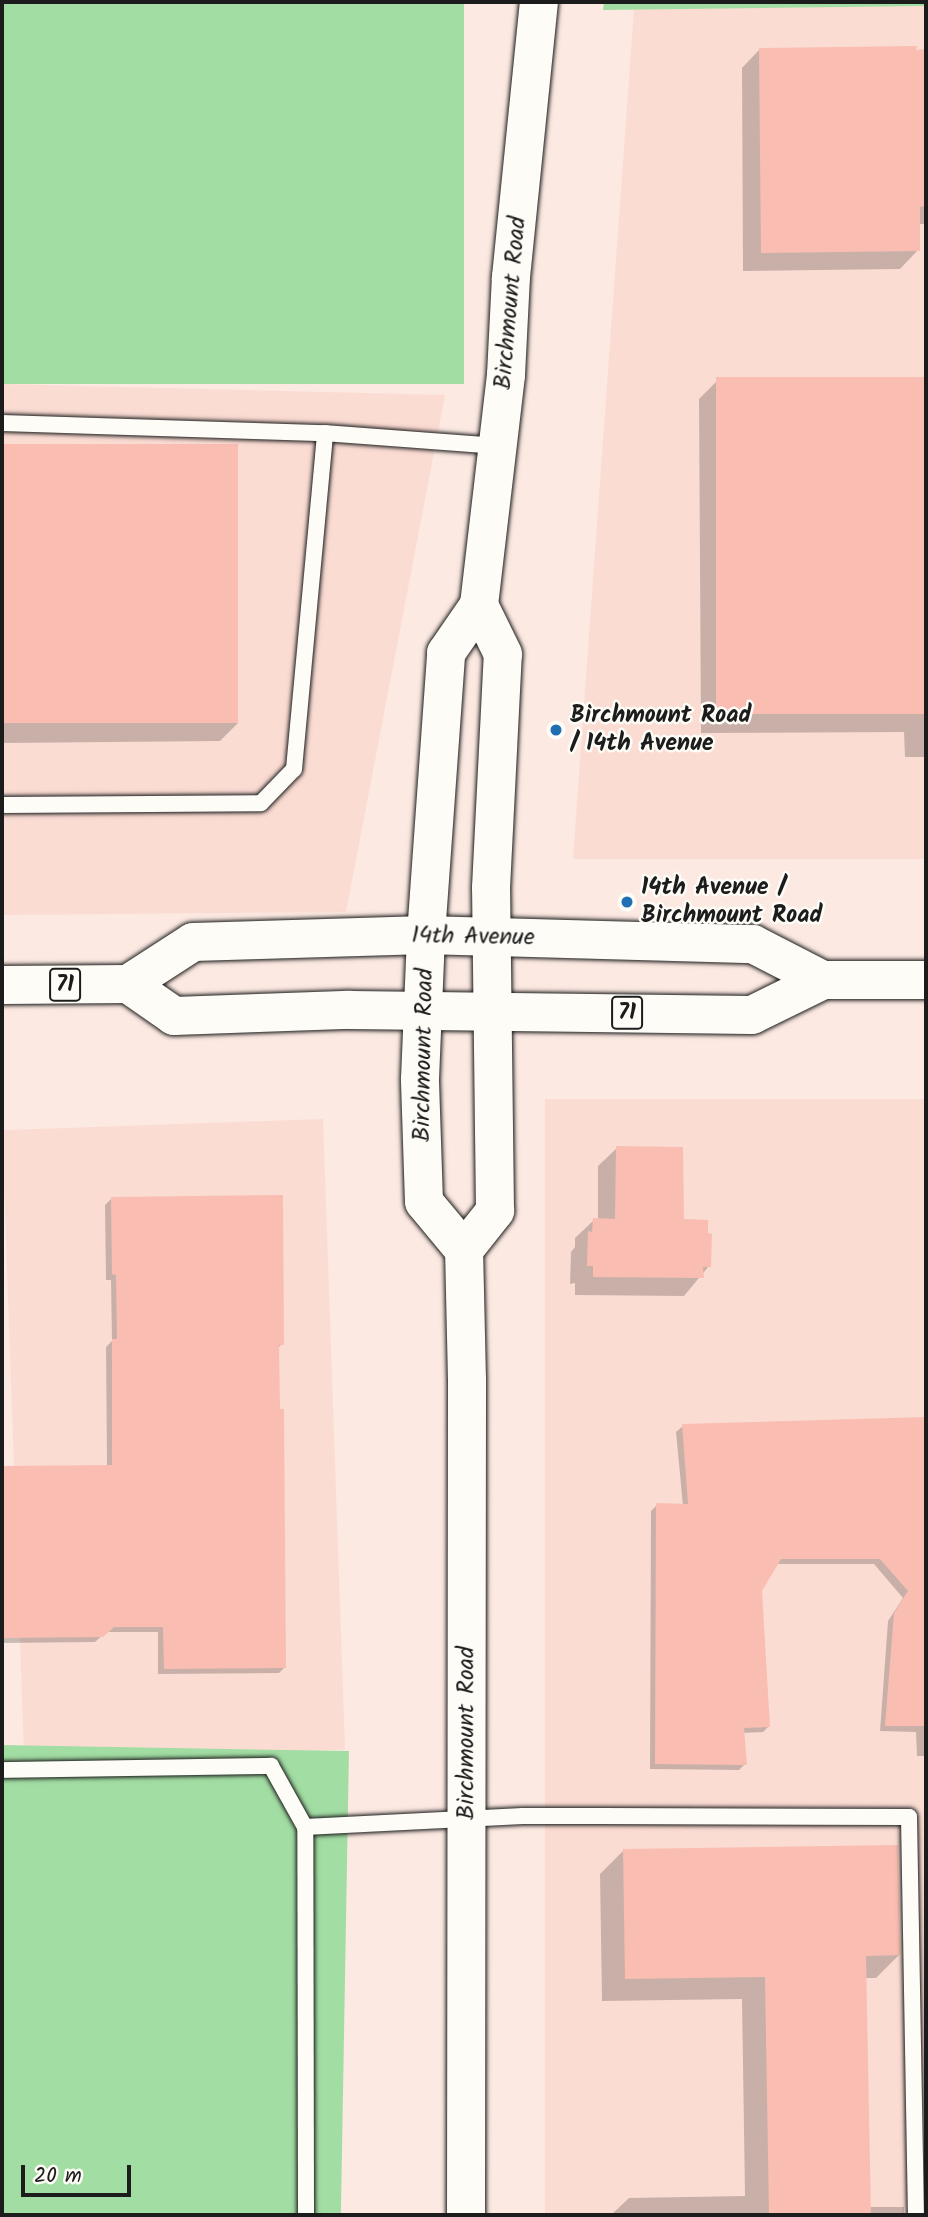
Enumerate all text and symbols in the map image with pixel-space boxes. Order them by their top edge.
street label: Birchmount Road [489,215,533,391]
place label: Birchmount Road / 14th Avenue [570,702,751,758]
marker: Birchmount Road / 14th Avenue [548,722,564,738]
place label: 14th Avenue / Birchmount Road [641,874,822,930]
marker: 14th Avenue / Birchmount Road [619,894,635,910]
street label: 14th Avenue [411,922,535,952]
road number: 71 [48,966,82,1004]
street label: Birchmount Road [408,968,440,1142]
road number: 71 [610,994,644,1032]
street label: Birchmount Road [453,1646,481,1820]
scale bar [24,2150,135,2194]
text: 20 m [34,2160,82,2193]

